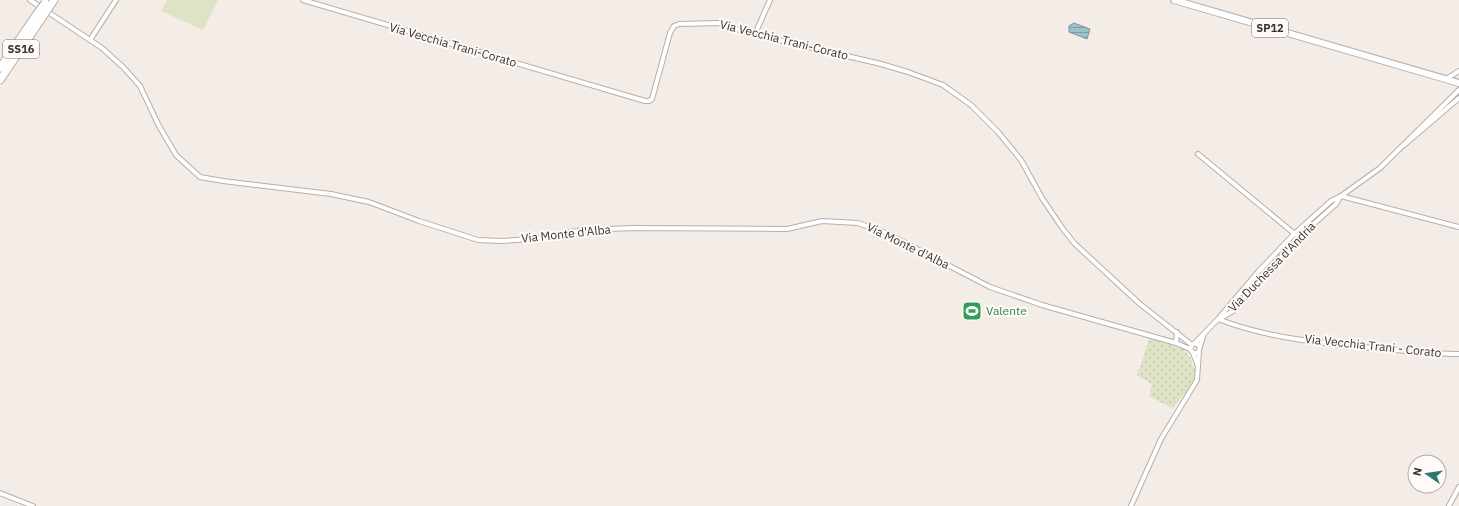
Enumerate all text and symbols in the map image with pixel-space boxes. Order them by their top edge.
street label: Via Vecchia Trani-Corato [718,16,850,63]
street label: Via Vecchia Trani-Corato [388,19,519,70]
road number: SP12 [1252,19,1288,37]
road number: SS16 [3,40,39,58]
street label: Via Duchessa d'Andria [1225,218,1319,315]
street label: Via Monte d'Alba [864,219,952,272]
street label: Via Monte d'Alba [520,221,612,246]
sports icon: Valente [961,300,983,322]
place label: Valente [986,303,1027,318]
street label: Via Vecchia Trani - Corato [1304,331,1442,360]
north arrow [1407,454,1447,494]
text: N [1410,466,1425,477]

